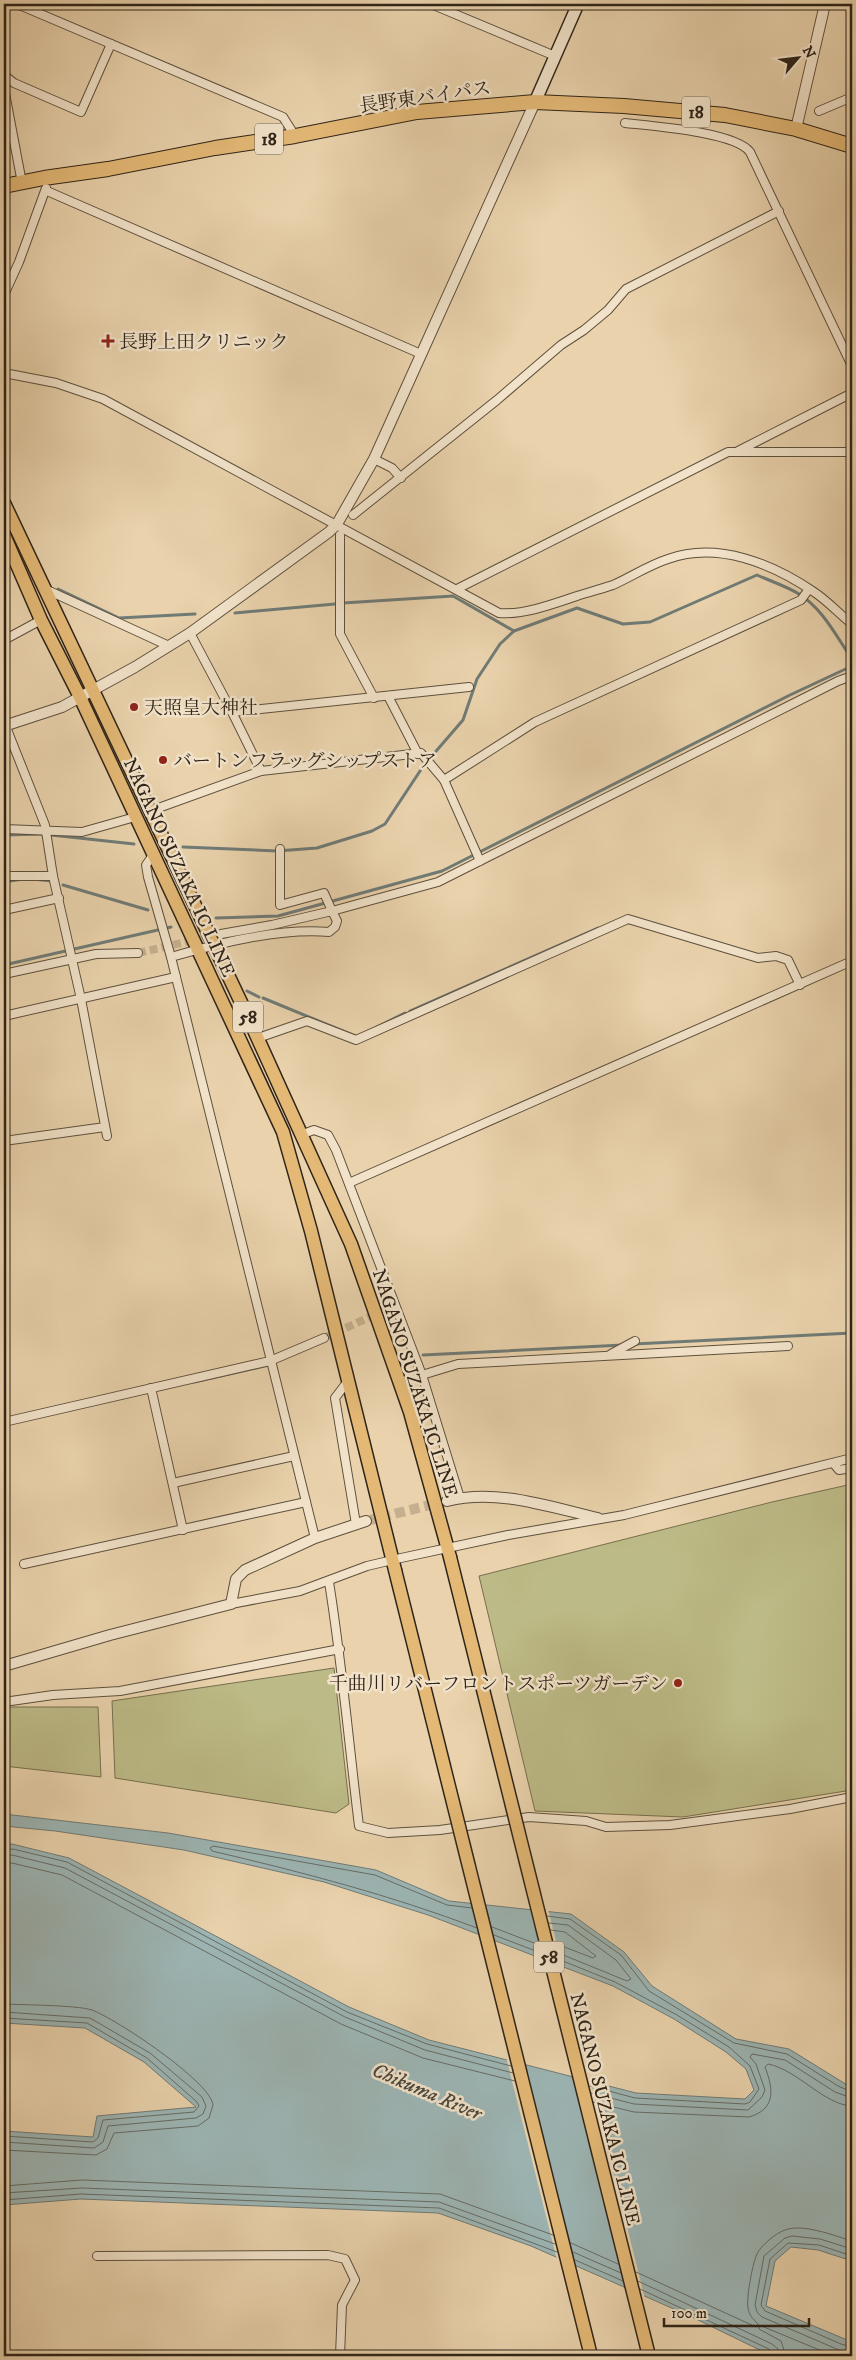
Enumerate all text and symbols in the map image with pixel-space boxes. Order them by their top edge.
north arrow [774,32,824,82]
text: N [798,43,819,62]
street label: 長野東バイパス [358,77,492,118]
road number: 18 [682,96,710,128]
road number: 18 [255,124,283,154]
place label: 長野上田クリニック [119,331,289,354]
marker: 長野上田クリニック [101,334,115,348]
place label: 天照皇大神社 [144,697,258,720]
marker: 天照皇大神社 [128,701,140,713]
place label: バートンフラッグシップストア [173,750,437,773]
marker: バートンフラッグシップストア [157,754,169,766]
street label: NAGANO SUZAKA IC LINE [118,755,240,981]
road number: 58 [233,1002,263,1032]
street label: NAGANO SUZAKA IC LINE [367,1266,462,1501]
place label: 千曲川リバーフロントスポーツガーデン [329,1673,668,1696]
marker: 千曲川リバーフロントスポーツガーデン [672,1677,684,1689]
road number: 58 [534,1941,564,1972]
street label: NAGANO SUZAKA IC LINE [564,1991,645,2228]
water label: Chikuma River [368,2058,487,2127]
scale bar [664,2295,808,2327]
text: 100 m [671,2304,707,2323]

